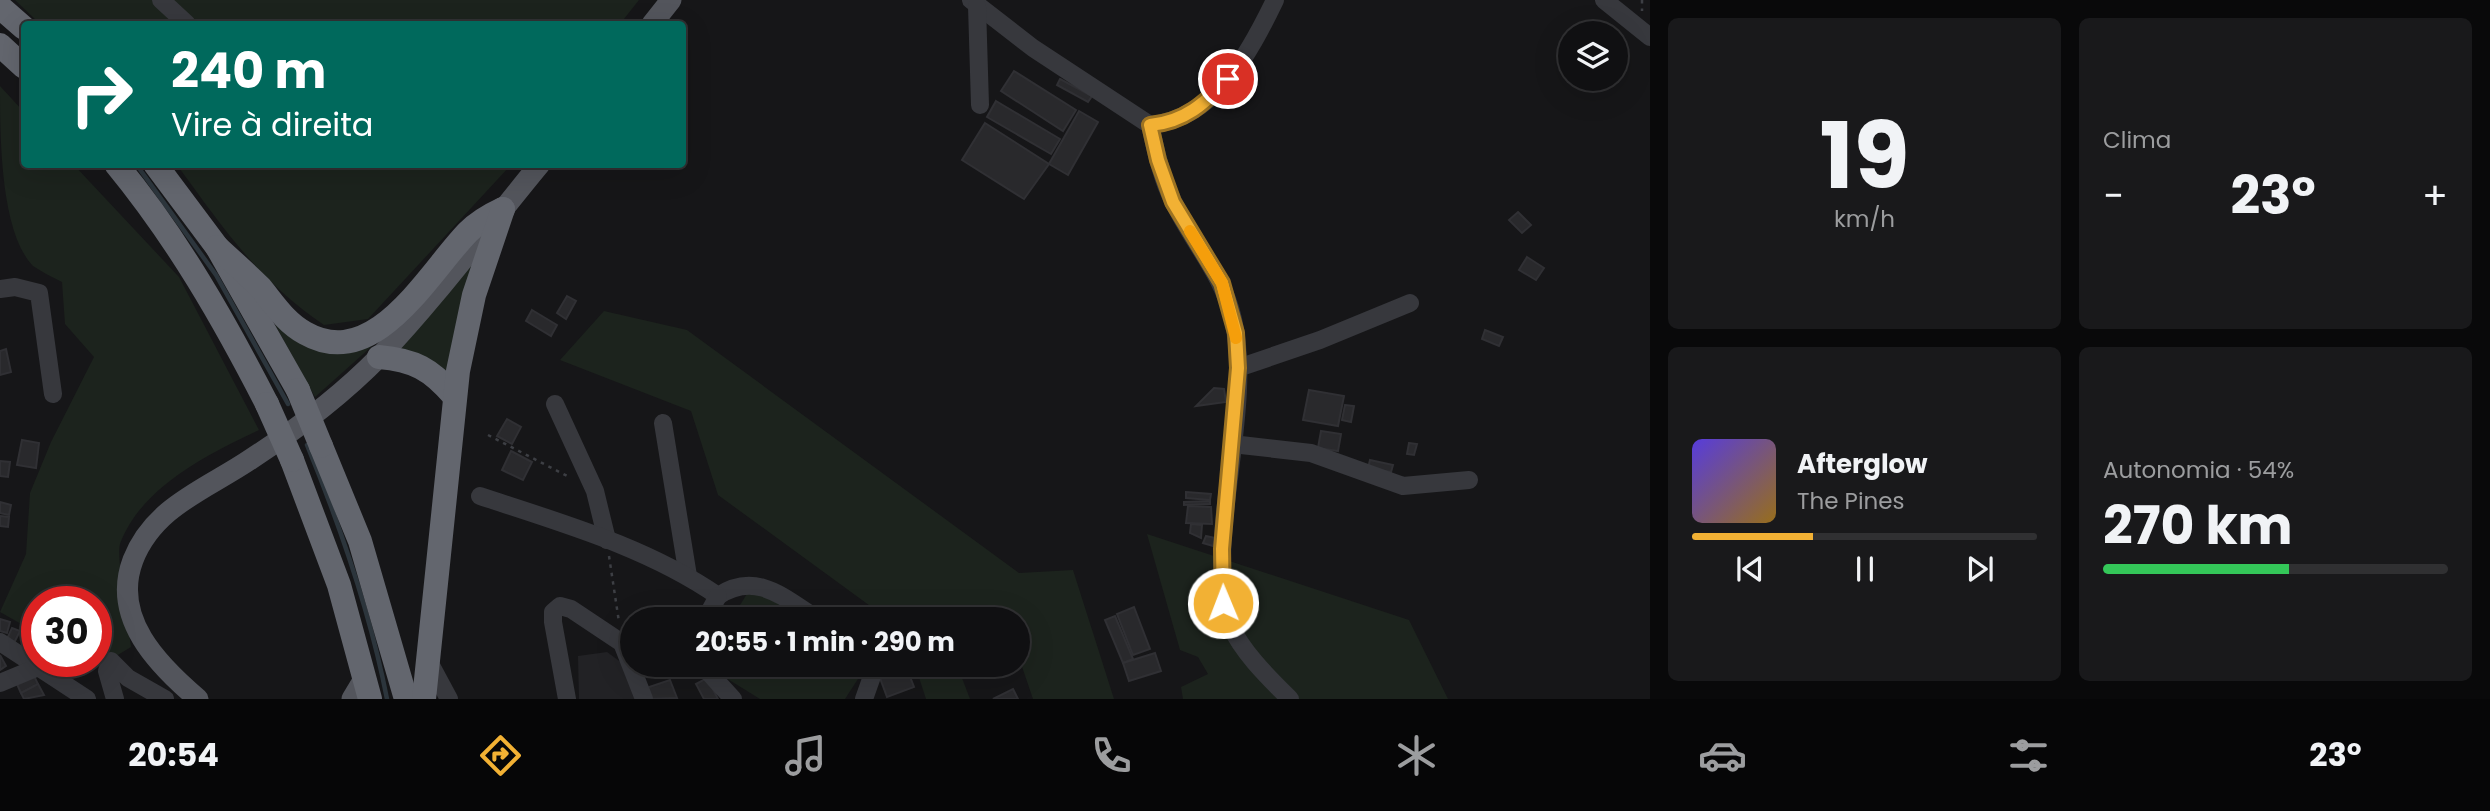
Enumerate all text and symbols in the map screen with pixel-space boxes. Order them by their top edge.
map controls [1558,21,1628,91]
button: layers [1558,21,1628,91]
text: 240 m [171,37,326,105]
icon: right [56,49,147,140]
pin [1198,49,1258,109]
icon: arrive [1209,60,1247,98]
text: 19 [1819,92,1910,220]
text: Vire à direita [171,102,373,147]
text: Clima [2103,124,2171,156]
text: 23° [2230,159,2316,232]
text: − [2103,169,2124,222]
text: + [2422,169,2448,222]
text: km/h [1834,203,1895,235]
text: Afterglow [1797,446,1928,482]
text: Autonomia · 54% [2103,454,2294,486]
text: The Pines [1797,485,1905,517]
text: 270 km [2103,489,2293,562]
icon: previous [1731,550,1769,588]
icon: pause [1846,550,1884,588]
icon: next [1961,550,1999,588]
position arrow [1186,566,1260,640]
speed limit sign: 30 [21,586,112,677]
text: 20:55 · 1 min · 290 m [695,624,955,660]
icon: directions [476,731,525,780]
icon: music [781,731,830,780]
icon: phone [1087,731,1136,780]
icon: climate [1392,731,1441,780]
icon: car [1698,731,1747,780]
icon: filters [2004,731,2053,780]
text: 20:54 [128,732,219,777]
text: 23° [2309,732,2362,777]

